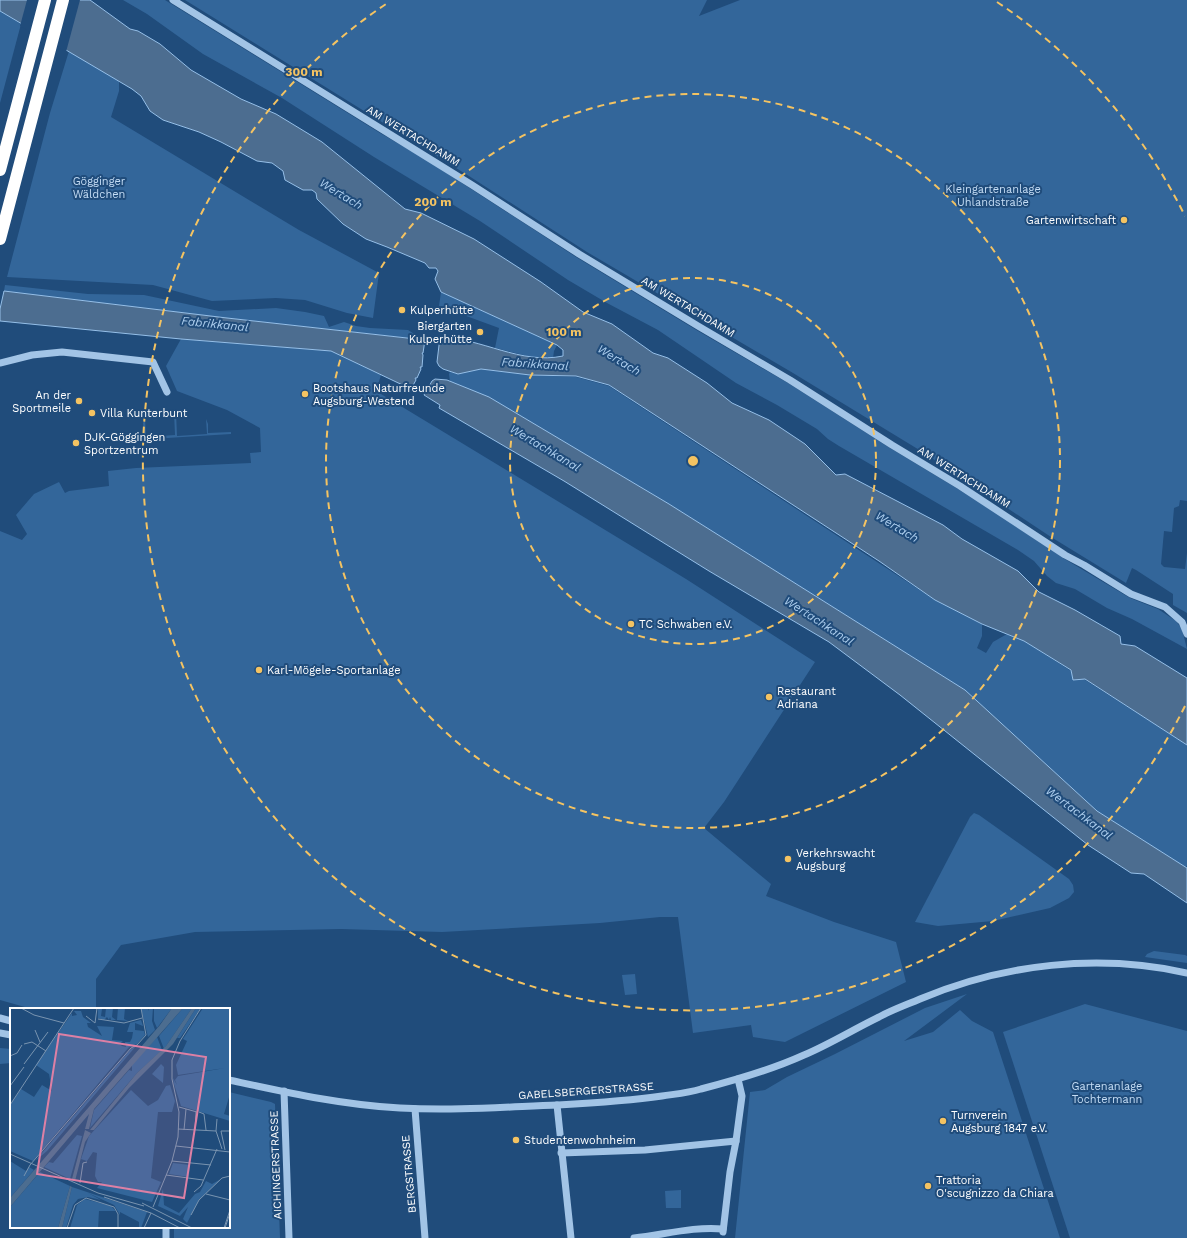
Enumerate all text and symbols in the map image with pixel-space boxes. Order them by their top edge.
text: 300 m [285,65,323,79]
street label: AM WERTACHDAMM [364,103,462,169]
park label: Gögginger Wäldchen [73,175,126,201]
water label: Wertach [317,176,365,212]
park label: Kleingartenanlage Uhlandstraße [945,183,1041,209]
text: 200 m [414,195,452,209]
place label: Gartenwirtschaft [1026,214,1116,227]
marker: Gartenwirtschaft [1119,215,1129,225]
street label: AM WERTACHDAMM [639,274,737,340]
place label: Kulperhütte [410,304,473,317]
marker: Kulperhütte [397,305,407,315]
water label: Fabrikkanal [181,314,250,335]
place label: Biergarten Kulperhütte [409,320,472,346]
text: 100 m [546,325,582,339]
marker: Biergarten Kulperhütte [475,327,485,337]
water label: Wertach [595,342,643,378]
water label: Fabrikkanal [501,355,569,373]
place label: Bootshaus Naturfreunde Augsburg-Westend [313,382,445,408]
place label: An der Sportmeile [12,389,72,415]
marker: Bootshaus Naturfreunde Augsburg-Westend [300,389,310,399]
marker: An der Sportmeile [74,396,84,406]
place label: Villa Kunterbunt [100,407,188,420]
marker: Villa Kunterbunt [87,408,97,418]
water label: Wertachkanal [507,421,583,475]
place label: DJK-Göggingen Sportzentrum [84,431,165,457]
marker: DJK-Göggingen Sportzentrum [71,438,81,448]
street label: AM WERTACHDAMM [915,443,1013,511]
centre of rings [686,454,700,468]
water label: Wertach [873,509,921,545]
water label: Wertachkanal [782,593,857,649]
place label: TC Schwaben e.V. [639,618,733,631]
marker: TC Schwaben e.V. [626,619,636,629]
place label: Karl-Mögele-Sportanlage [267,664,401,677]
marker: Karl-Mögele-Sportanlage [254,665,264,675]
place label: Restaurant Adriana [777,685,836,711]
marker: Restaurant Adriana [764,692,774,702]
water label: Wertachkanal [1043,783,1115,843]
place label: Verkehrswacht Augsburg [796,847,876,873]
marker: Verkehrswacht Augsburg [783,854,793,864]
inset map [10,1008,230,1228]
street label: GABELSBERGERSTRASSE [518,1080,654,1102]
park label: Gartenanlage Tochtermann [1072,1080,1142,1106]
place label: Turnverein Augsburg 1847 e.V. [951,1109,1048,1135]
street label: AICHINGERSTRASSE [268,1110,284,1220]
marker: Turnverein Augsburg 1847 e.V. [938,1116,948,1126]
street label: BERGSTRASSE [399,1134,419,1214]
place label: Studentenwohnheim [524,1134,636,1147]
marker: Studentenwohnheim [511,1135,521,1145]
place label: Trattoria O'scugnizzo da Chiara [936,1174,1054,1200]
marker: Trattoria O'scugnizzo da Chiara [923,1181,933,1191]

